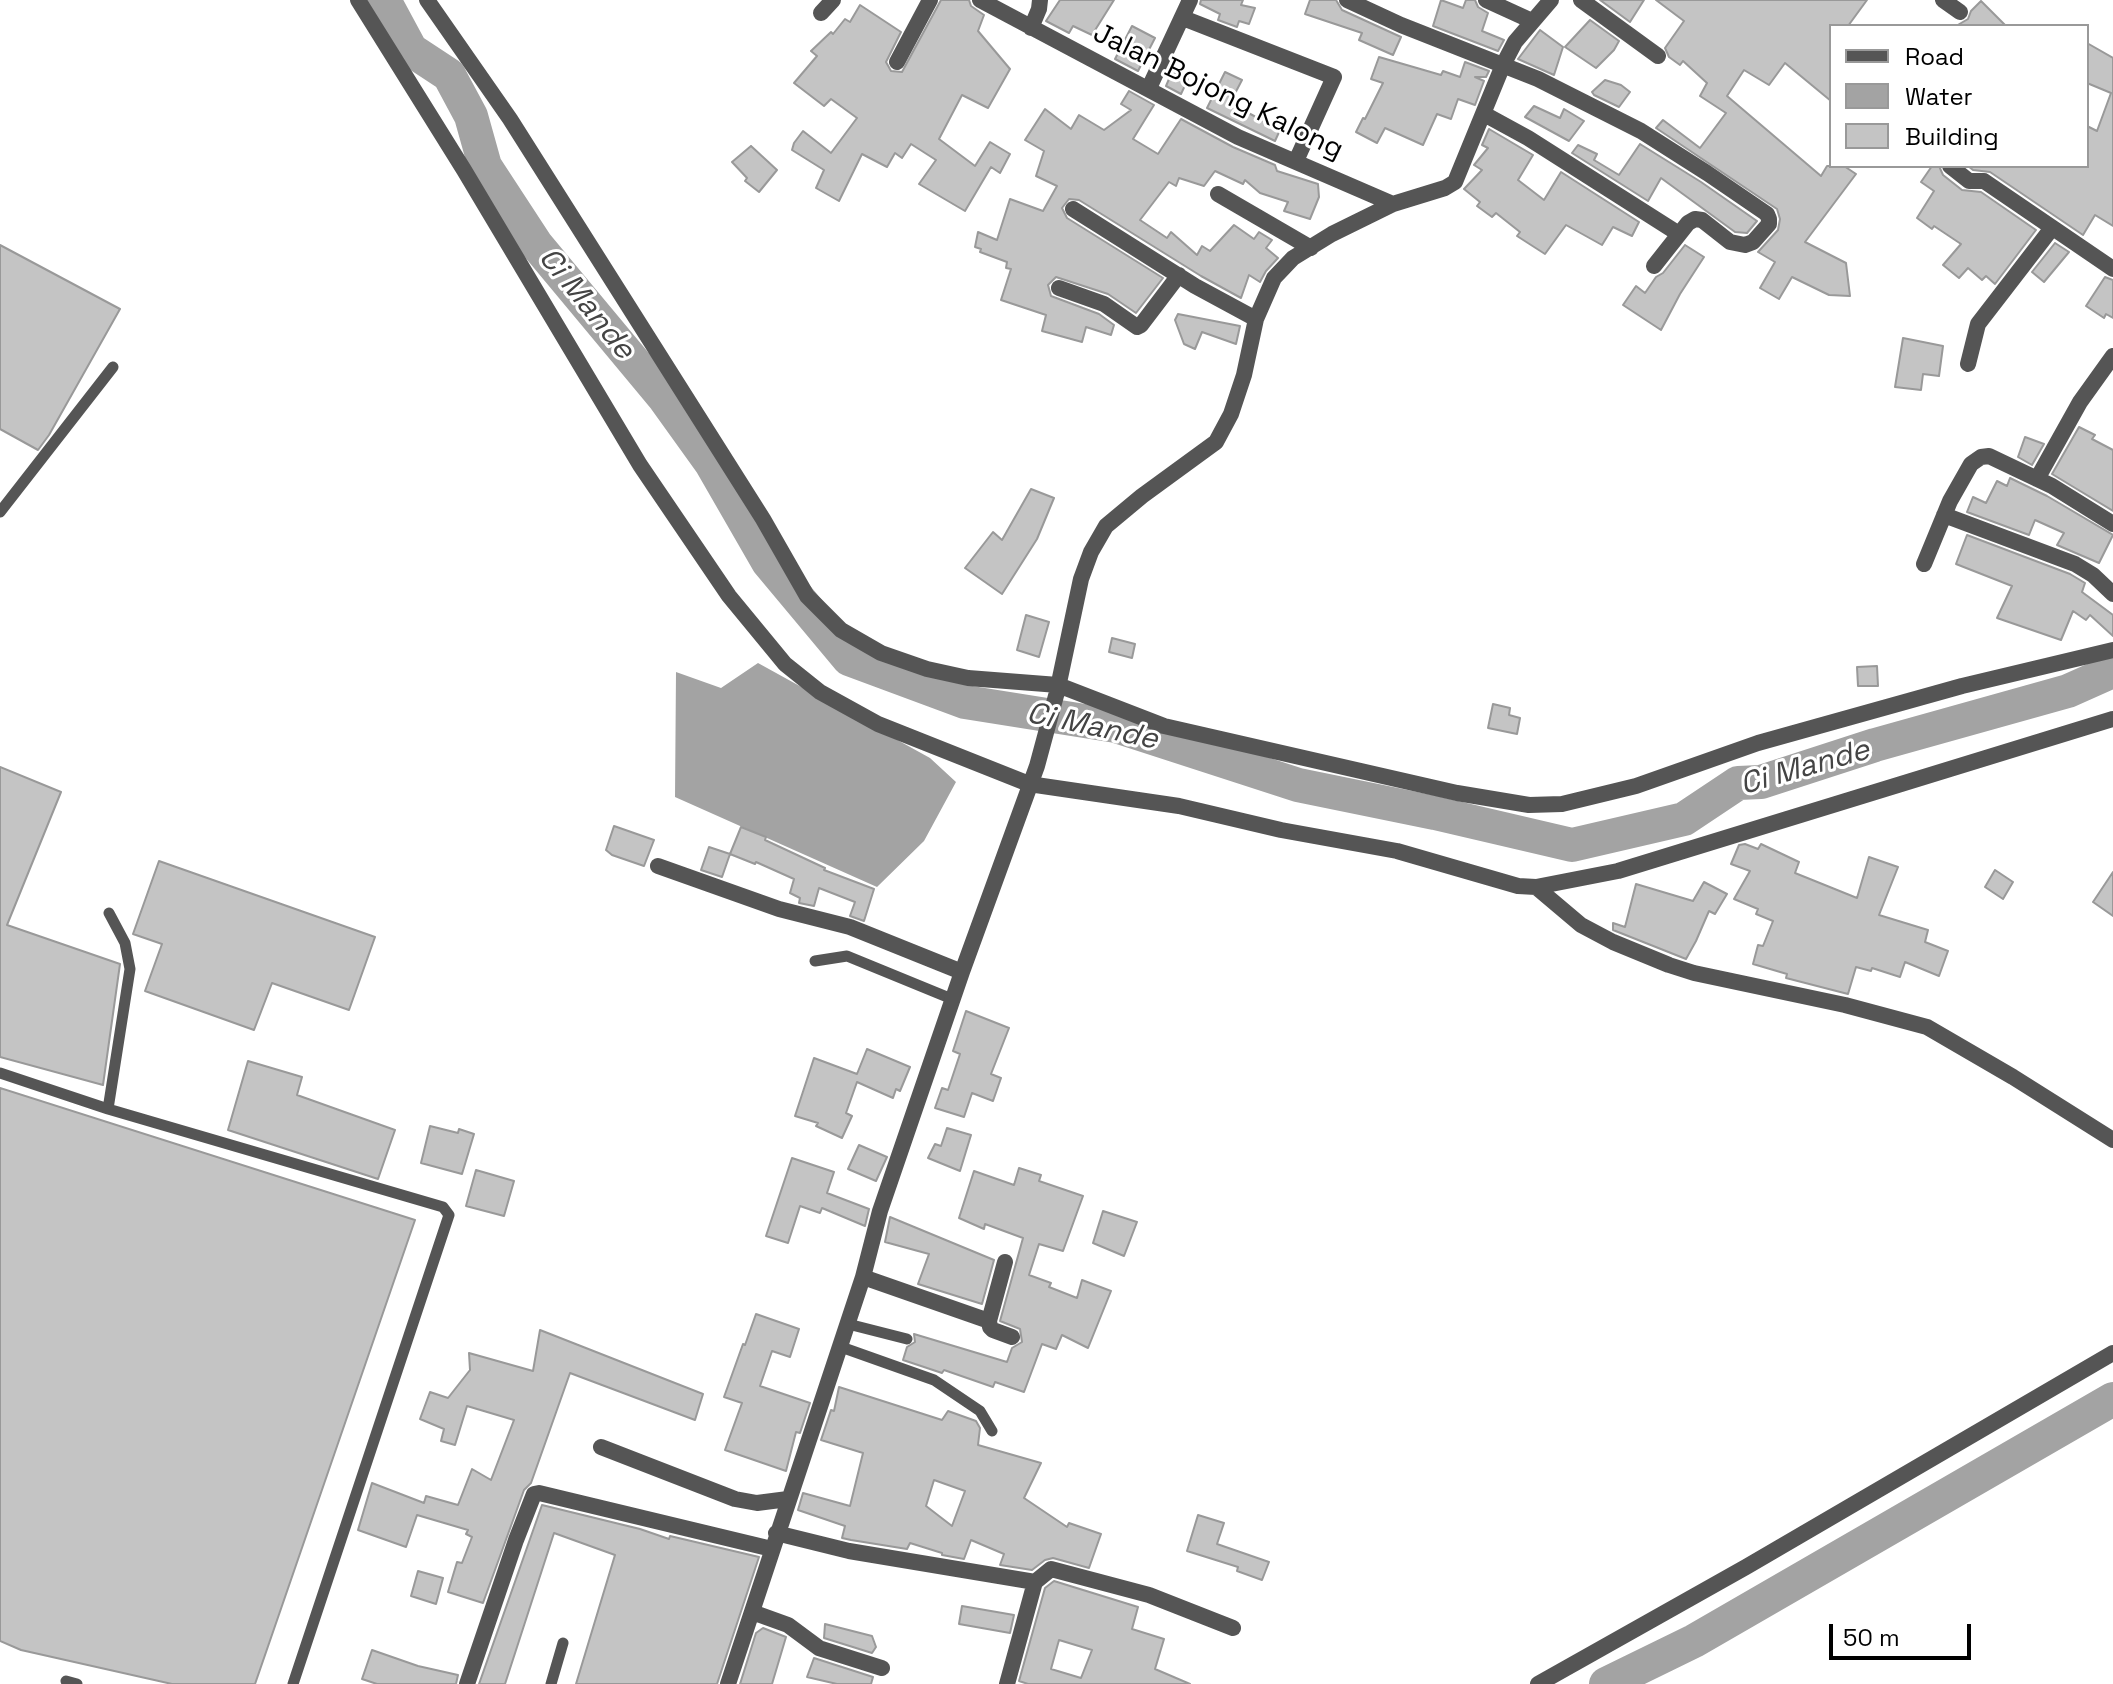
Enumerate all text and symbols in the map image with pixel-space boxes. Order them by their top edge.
street label: Jalan Bojong Kalong [1087,17,1349,167]
legend [1829,24,2089,168]
text: Road [1905,41,1964,72]
text: Water [1905,81,1973,112]
text: Building [1905,121,1999,152]
water label: Ci Mande [530,241,642,367]
water label: Ci Mande [1023,696,1161,758]
water label: Ci Mande [1736,732,1874,804]
scale bar [1833,1608,1975,1658]
text: 50 m [1843,1622,1900,1653]

